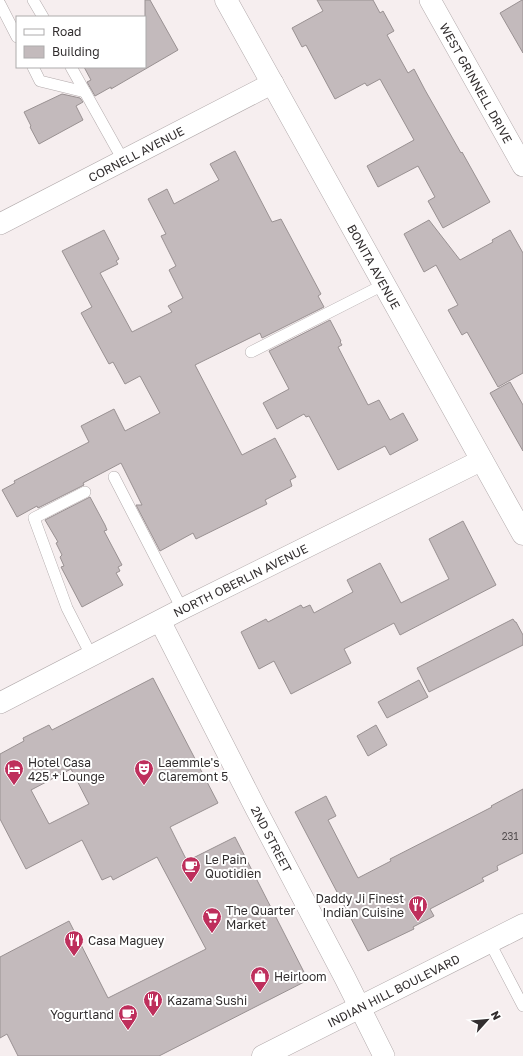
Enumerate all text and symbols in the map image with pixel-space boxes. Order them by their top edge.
legend [16,16,146,68]
street label: WEST GRINNELL DRIVE [437,20,516,146]
text: Road [52,24,81,39]
text: Building [52,44,100,59]
street label: CORNELL AVENUE [85,123,186,185]
street label: BONITA AVENUE [345,221,404,312]
street label: NORTH OBERLIN AVENUE [171,540,310,620]
place label: Hotel Casa 425 + Lounge [28,755,105,784]
place label: Laemmle's Claremont 5 [158,755,228,784]
hotel icon: Hotel Casa 425 + Lounge [3,758,25,786]
theatre icon: Laemmle's Claremont 5 [133,758,155,786]
street label: 2ND STREET [248,803,296,875]
house number: 231 [502,830,518,842]
place label: Le Pain Quotidien [205,852,261,881]
cafe icon: Le Pain Quotidien [180,855,202,883]
place label: Daddy Ji Finest Indian Cuisine [316,891,404,920]
restaurant icon: Daddy Ji Finest Indian Cuisine [407,894,429,922]
place label: The Quarter Market [226,903,295,932]
supermarket icon: The Quarter Market [201,906,223,934]
restaurant icon: Casa Maguey [63,929,85,957]
place label: Casa Maguey [88,933,165,948]
street label: INDIAN HILL BOULEVARD [325,951,462,1030]
shop icon: Heirloom [249,965,271,993]
place label: Heirloom [274,969,327,984]
restaurant icon: Kazama Sushi [142,989,164,1017]
place label: Kazama Sushi [167,993,247,1008]
north arrow [467,1000,507,1040]
cafe icon: Yogurtland [117,1003,139,1031]
place label: Yogurtland [50,1007,114,1022]
text: N [489,1009,504,1022]

